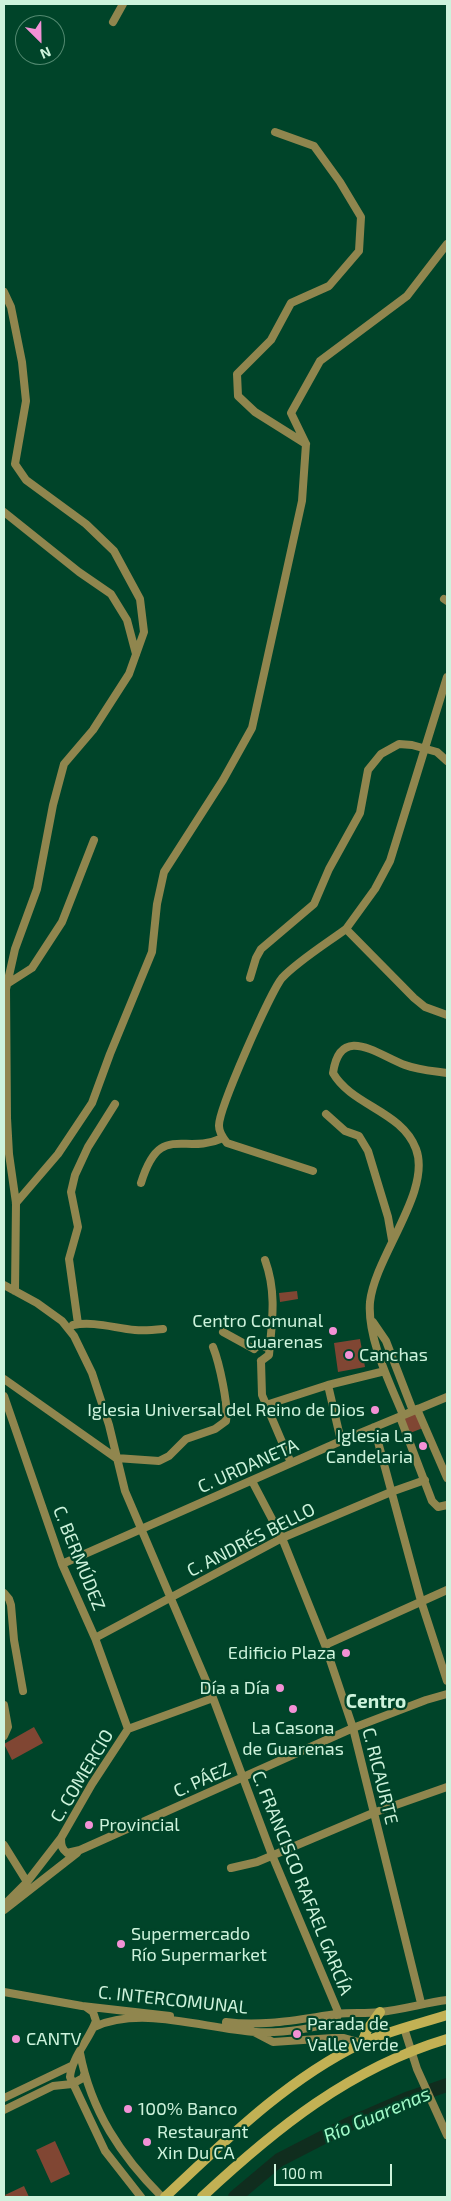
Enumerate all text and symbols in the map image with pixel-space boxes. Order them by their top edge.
north arrow [15,15,65,65]
text: N [38,44,54,63]
place label: Centro Comunal Guarenas [192,1310,323,1352]
marker: Centro Comunal Guarenas [327,1325,339,1337]
place label: Canchas [359,1344,428,1366]
marker: Canchas [343,1349,355,1361]
place label: Iglesia Universal del Reino de Dios [87,1399,365,1421]
marker: Iglesia Universal del Reino de Dios [369,1404,381,1416]
place label: Iglesia La Candelaria [326,1425,413,1468]
street label: C. URDANETA [194,1434,302,1498]
marker: Iglesia La Candelaria [417,1440,429,1452]
street label: C. ANDRÉS BELLO [183,1498,319,1582]
street label: C. BERMÚDEZ [48,1503,110,1613]
place label: Edificio Plaza [228,1642,336,1664]
marker: Edificio Plaza [340,1647,352,1659]
place label: Día a Día [199,1677,270,1699]
marker: Día a Día [274,1682,286,1694]
district label: Centro [346,1691,406,1713]
marker: La Casona de Guarenas [287,1703,299,1715]
place label: La Casona de Guarenas [242,1717,344,1760]
street label: C. RICAURTE [358,1725,402,1827]
street label: C. COMERCIO [46,1726,118,1826]
street label: C. PÁEZ [170,1758,234,1802]
street label: C. FRANCISCO RAFAEL GARCÍA [247,1768,357,1998]
place label: Provincial [99,1814,180,1836]
marker: Provincial [83,1819,95,1831]
place label: Supermercado Río Supermarket [131,1923,267,1966]
marker: Supermercado Río Supermarket [115,1938,127,1950]
street label: C. INTERCOMUNAL [97,1981,249,2019]
place label: Parada de Valle Verde [307,2013,399,2056]
place label: CANTV [26,2028,82,2050]
marker: Parada de Valle Verde [291,2028,303,2040]
marker: CANTV [10,2033,22,2045]
water label: Río Guarenas [320,2082,434,2148]
place label: 100% Banco [138,2098,237,2120]
marker: 100% Banco [122,2103,134,2115]
place label: Restaurant Xin Du CA [157,2121,248,2164]
marker: Restaurant Xin Du CA [141,2136,153,2148]
scale bar [276,2154,394,2186]
text: 100 m [282,2164,323,2182]

